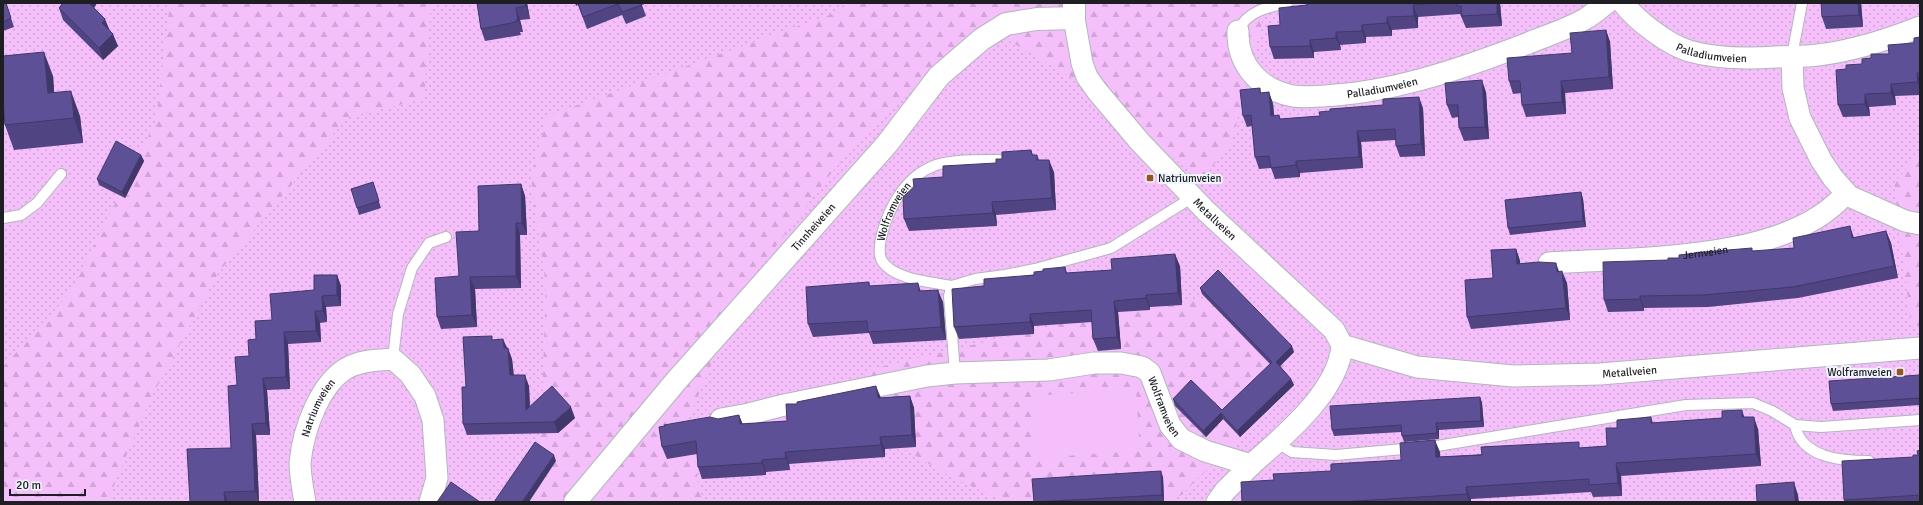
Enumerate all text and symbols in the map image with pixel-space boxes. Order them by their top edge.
street label: Palladiumveien [1674,40,1747,65]
street label: Palladiumveien [1346,75,1419,101]
place label: Natriumveien [1158,172,1221,185]
marker: Natriumveien [1145,173,1155,183]
street label: Wolframveien [875,179,914,242]
street label: Metallveien [1190,196,1239,243]
street label: Tinnheiveien [789,201,838,254]
street label: Jernveien [1682,243,1729,262]
street label: Metallveien [1602,363,1658,381]
place label: Wolframveien [1827,366,1892,379]
marker: Wolframveien [1895,367,1905,377]
street label: Wolframveien [1145,375,1183,440]
street label: Natriumveien [299,376,338,439]
scale bar [10,471,85,497]
text: 20 m [16,478,41,493]

